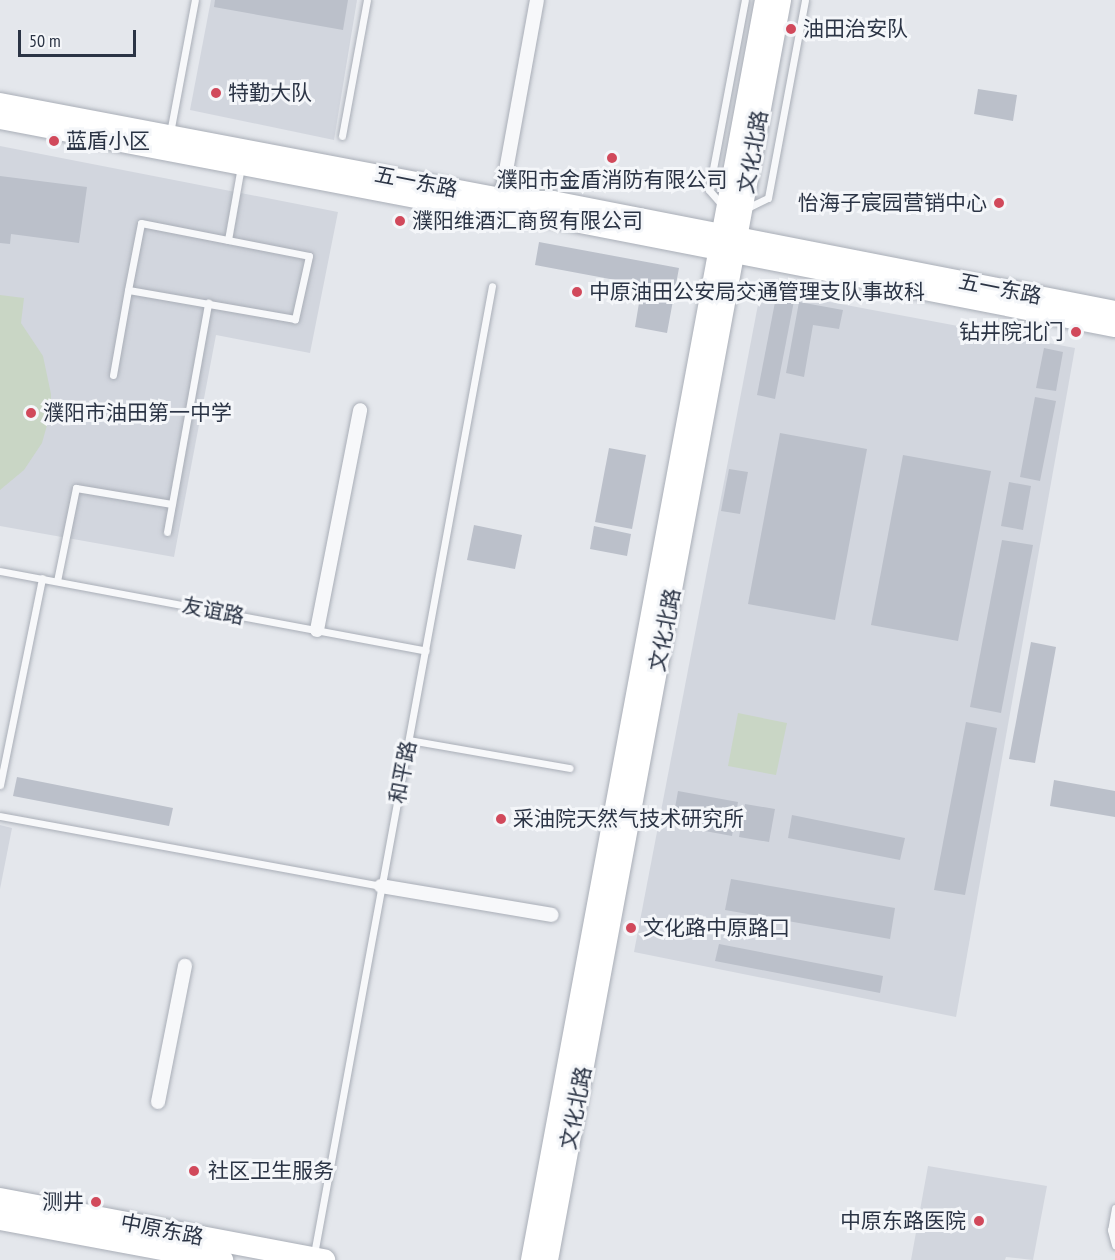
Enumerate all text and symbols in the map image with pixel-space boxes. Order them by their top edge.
place label: 油田治安队 [803,16,908,42]
scale bar [21,18,140,56]
marker: 油田治安队 [784,22,798,36]
text: 50 m [29,29,61,52]
place label: 特勤大队 [228,80,312,106]
marker: 特勤大队 [209,86,223,100]
street label: 文化北路 [733,108,773,196]
place label: 蓝盾小区 [66,128,150,154]
marker: 蓝盾小区 [47,134,61,148]
marker: 濮阳市金盾消防有限公司 [605,151,619,165]
street label: 五一东路 [372,162,460,202]
place label: 濮阳市金盾消防有限公司 [497,167,727,193]
place label: 怡海子宸园营销中心 [798,190,987,216]
marker: 怡海子宸园营销中心 [992,196,1006,210]
place label: 濮阳维酒汇商贸有限公司 [412,208,643,234]
marker: 濮阳维酒汇商贸有限公司 [393,214,407,228]
street label: 五一东路 [956,269,1044,309]
place label: 中原油田公安局交通管理支队事故科 [589,279,925,305]
marker: 中原油田公安局交通管理支队事故科 [570,285,584,299]
place label: 钻井院北门 [959,319,1064,345]
marker: 钻井院北门 [1069,325,1083,339]
place label: 濮阳市油田第一中学 [43,400,232,426]
marker: 濮阳市油田第一中学 [24,406,38,420]
street label: 文化北路 [645,586,685,674]
street label: 友谊路 [180,593,246,629]
street label: 和平路 [385,739,421,805]
place label: 采油院天然气技术研究所 [513,806,744,832]
marker: 采油院天然气技术研究所 [494,812,508,826]
place label: 文化路中原路口 [643,915,790,941]
marker: 文化路中原路口 [624,921,638,935]
street label: 文化北路 [556,1064,596,1152]
place label: 社区卫生服务 [208,1158,334,1184]
marker: 社区卫生服务 [185,1162,203,1180]
place label: 测井 [42,1189,84,1215]
marker: 测井 [89,1195,103,1209]
place label: 中原东路医院 [840,1208,966,1234]
street label: 中原东路 [118,1210,206,1250]
marker: 中原东路医院 [970,1212,988,1230]

